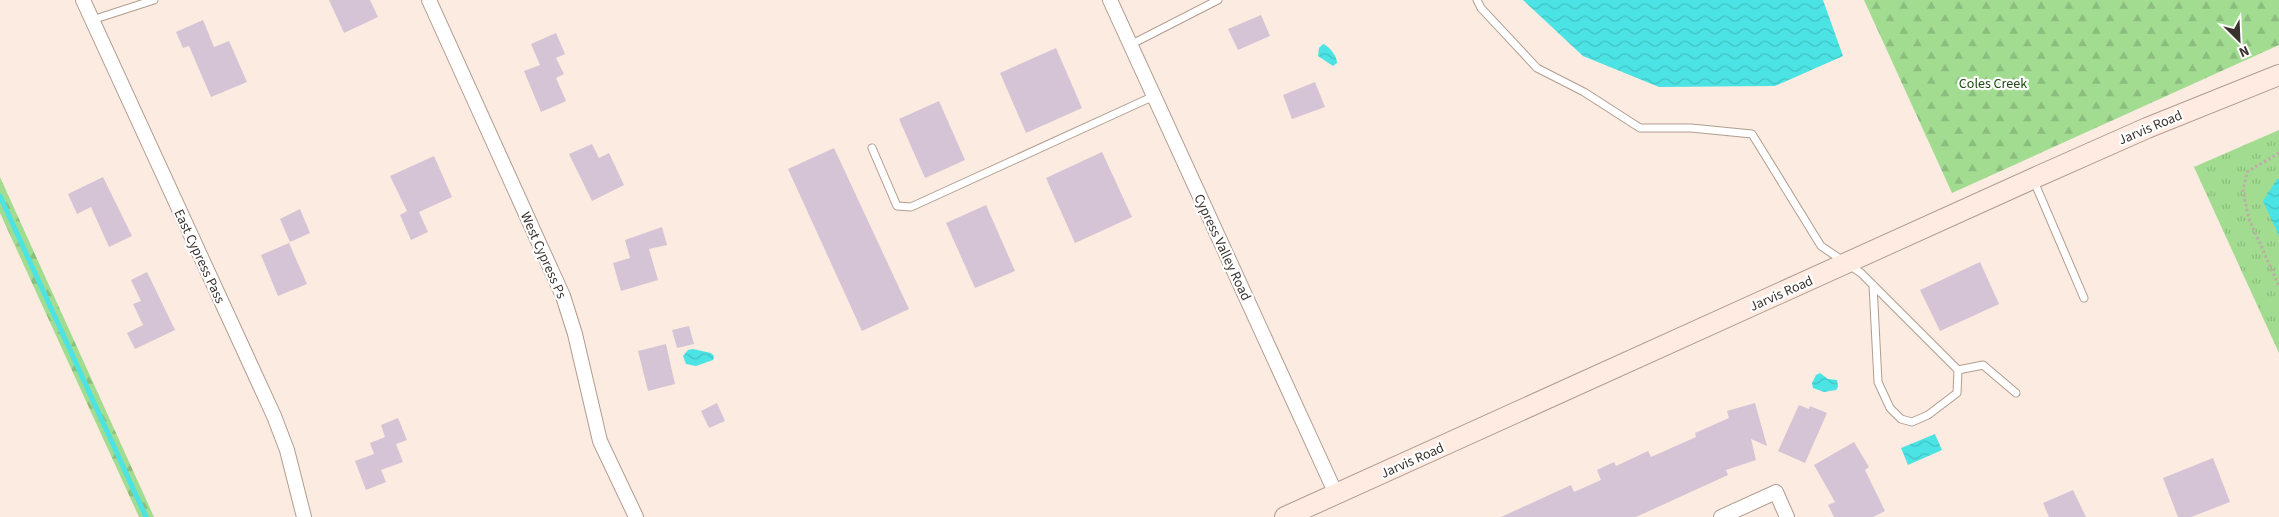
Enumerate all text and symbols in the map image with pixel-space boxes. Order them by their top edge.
north arrow [2214,15,2264,65]
text: N [2236,40,2252,62]
park label: Coles Creek [1959,74,2027,94]
street label: Jarvis Road [2115,105,2185,150]
street label: Cypress Valley Road [1189,191,1256,304]
street label: East Cypress Pass [168,206,230,307]
street label: West Cypress Ps [515,209,571,302]
street label: Jarvis Road [1746,271,1816,317]
street label: Jarvis Road [1377,438,1447,484]

